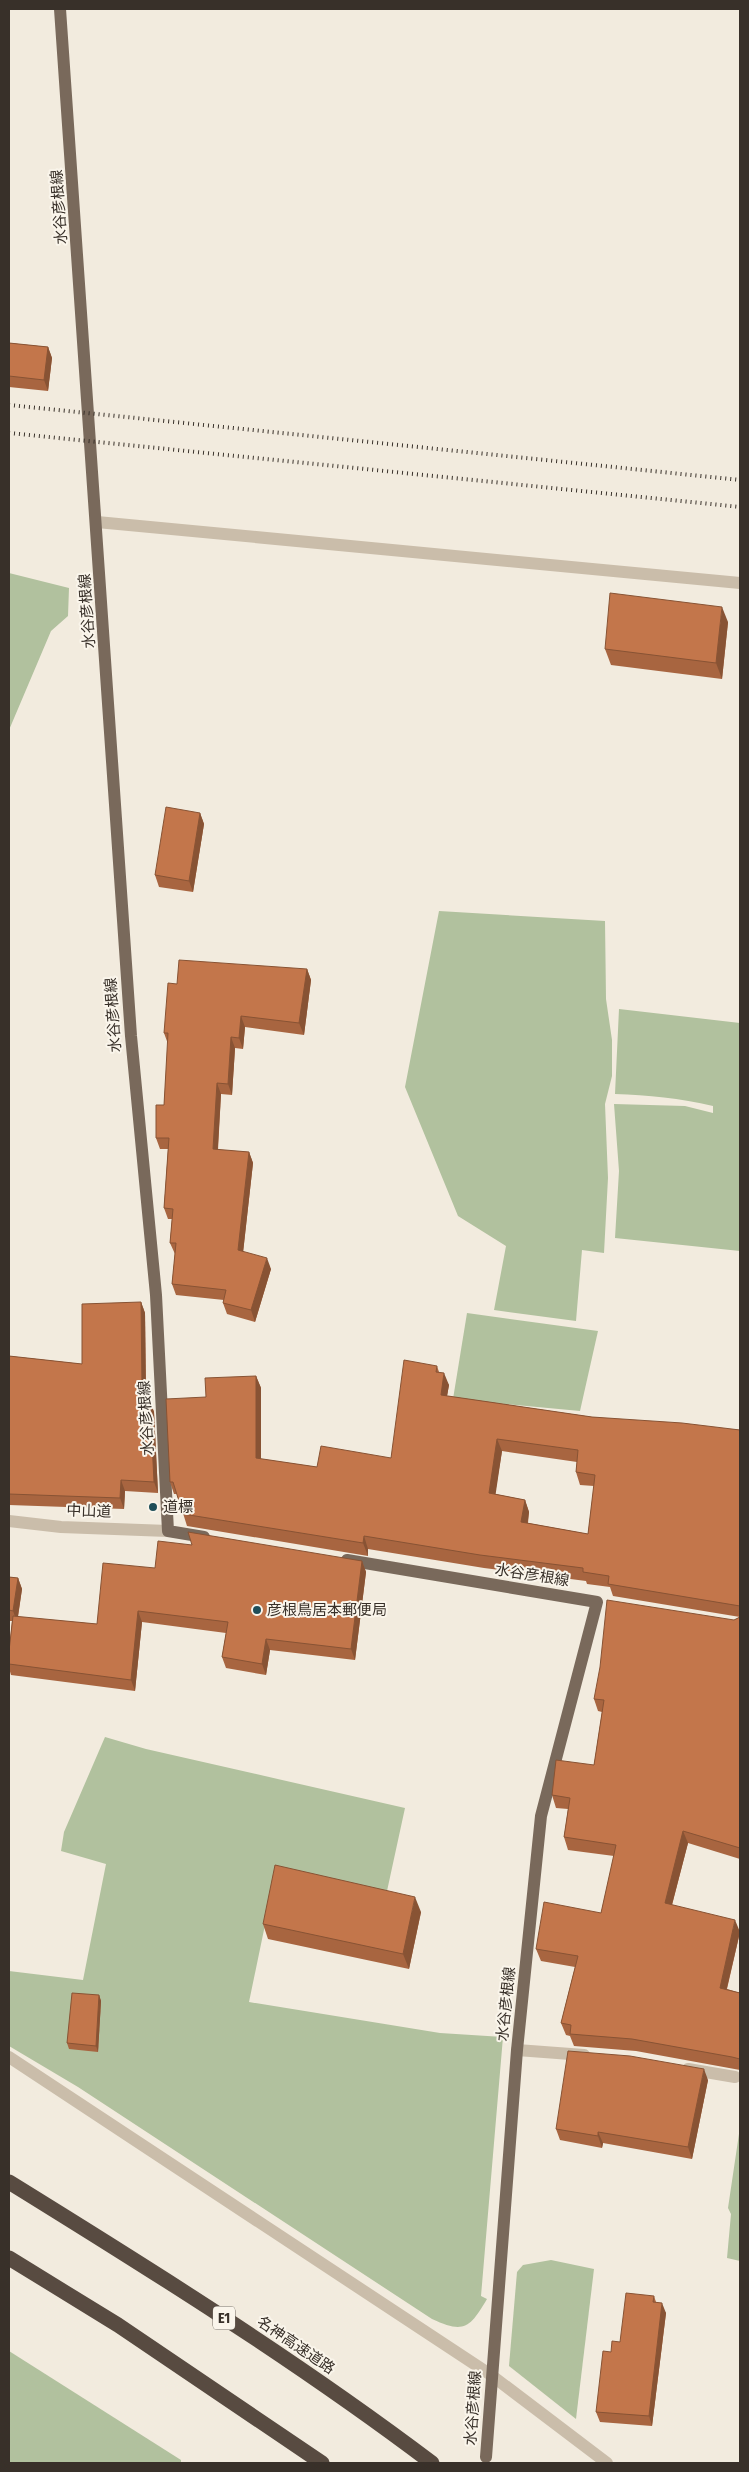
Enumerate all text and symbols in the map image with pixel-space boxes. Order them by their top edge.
street label: 水谷彦根線 [47,169,71,245]
street label: 水谷彦根線 [75,573,99,649]
street label: 水谷彦根線 [101,977,125,1053]
street label: 水谷彦根線 [135,1380,157,1456]
place label: 道標 [163,1498,193,1516]
street label: 中山道 [66,1501,112,1521]
marker: 道標 [147,1501,159,1513]
street label: 水谷彦根線 [494,1560,570,1590]
place label: 彦根鳥居本郵便局 [267,1601,387,1619]
marker: 彦根鳥居本郵便局 [251,1604,263,1616]
street label: 水谷彦根線 [493,1966,519,2042]
road number: E1 [213,2306,235,2330]
street label: 名神高速道路 [254,2312,338,2378]
street label: 水谷彦根線 [461,2370,485,2446]

